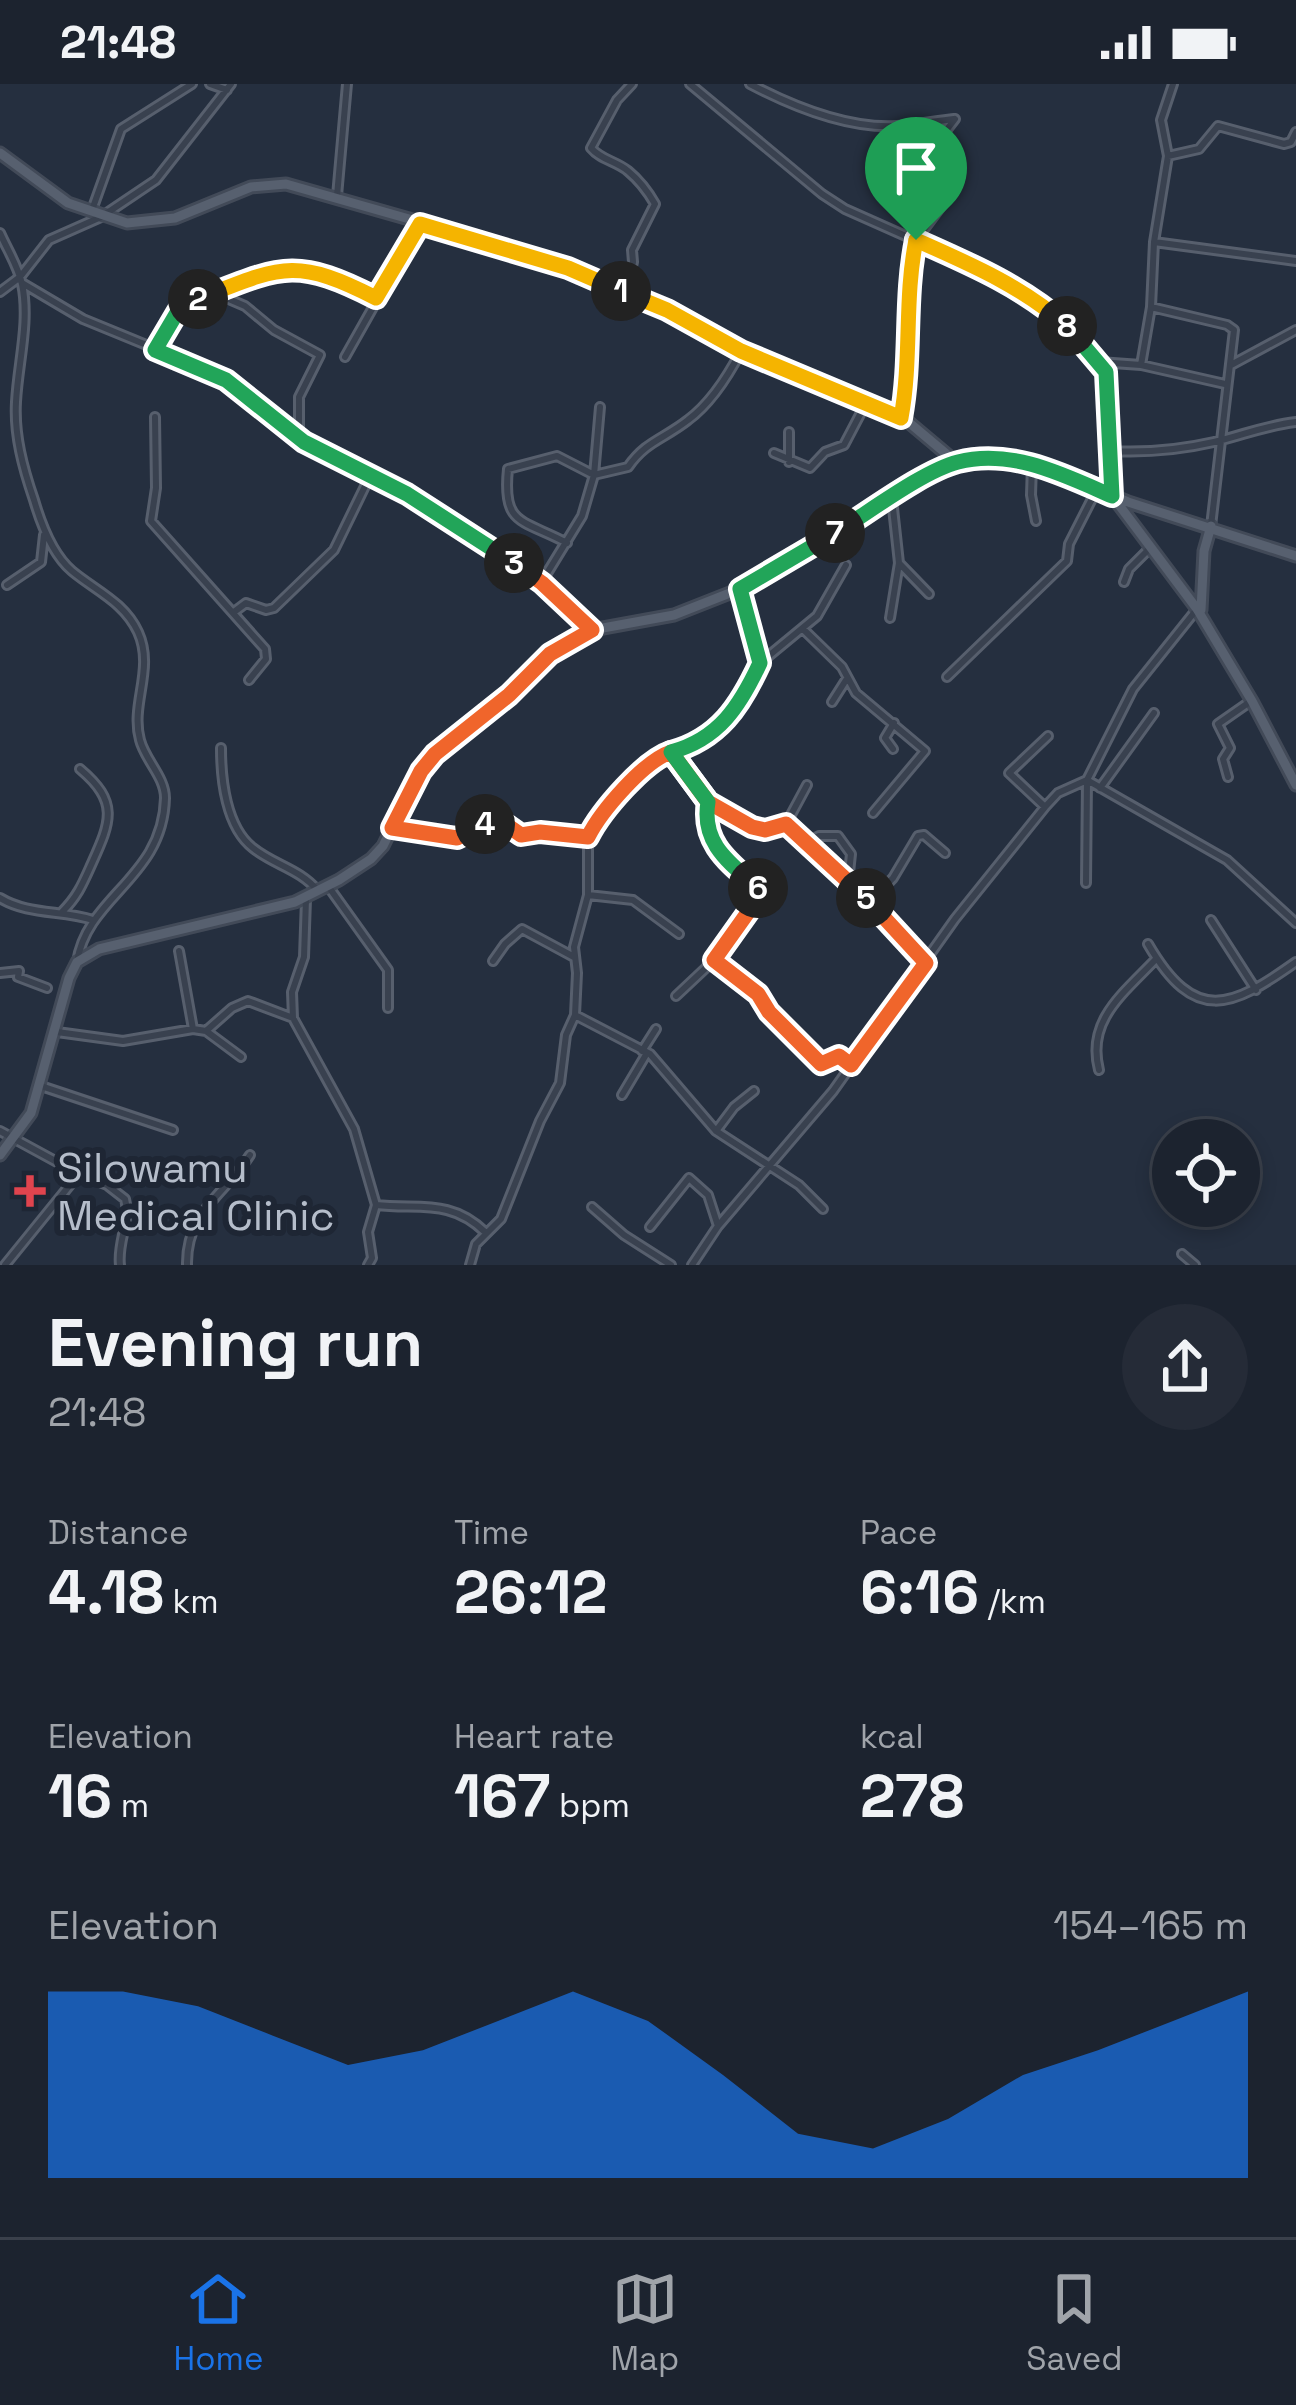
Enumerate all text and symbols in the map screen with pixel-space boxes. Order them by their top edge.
text: 21:48 [60,14,176,71]
pin [865,117,967,240]
icon: arrive [883,135,949,201]
pin: 1 [591,261,651,321]
pin: 2 [168,269,228,329]
text: 1 [614,270,628,312]
text: 2 [188,278,208,320]
pin: 8 [1037,296,1097,356]
text: 8 [1057,305,1077,347]
pin: 7 [805,503,865,563]
text: 7 [826,512,844,554]
pin: 3 [484,533,544,593]
text: 3 [504,542,524,584]
pin: 4 [455,794,515,854]
text: 4 [475,803,496,845]
pin: 6 [728,858,788,918]
text: 6 [748,867,768,909]
pin: 5 [836,868,896,928]
text: 5 [856,877,876,919]
map controls [1152,1119,1260,1227]
button: locate [1152,1119,1260,1227]
place label: Silowamu Medical Clinic [57,1141,335,1242]
marker: Silowamu Medical Clinic [14,1175,46,1207]
text: Evening run [48,1301,423,1385]
button: share [1122,1304,1248,1430]
text: 21:48 [48,1388,146,1437]
text: Distance [48,1512,189,1554]
text: Time [454,1512,529,1554]
text: Pace [860,1512,937,1554]
text: 4.18 [48,1554,164,1631]
text: 26:12 [454,1554,607,1631]
text: 6:16 [860,1554,979,1631]
text: km [164,1581,219,1623]
text: /km [979,1581,1046,1623]
text: Elevation [48,1716,193,1758]
text: Heart rate [454,1716,614,1758]
text: kcal [860,1716,924,1758]
text: 16 [48,1758,112,1835]
text: 167 [454,1758,550,1835]
text: 278 [860,1758,964,1835]
text: m [112,1785,149,1827]
text: bpm [550,1785,630,1827]
text: Elevation [48,1901,219,1950]
text: 154–165 m [1053,1901,1248,1950]
tab: Home [174,2266,263,2380]
tab: Map [610,2266,679,2380]
tab: Saved [1026,2266,1122,2380]

